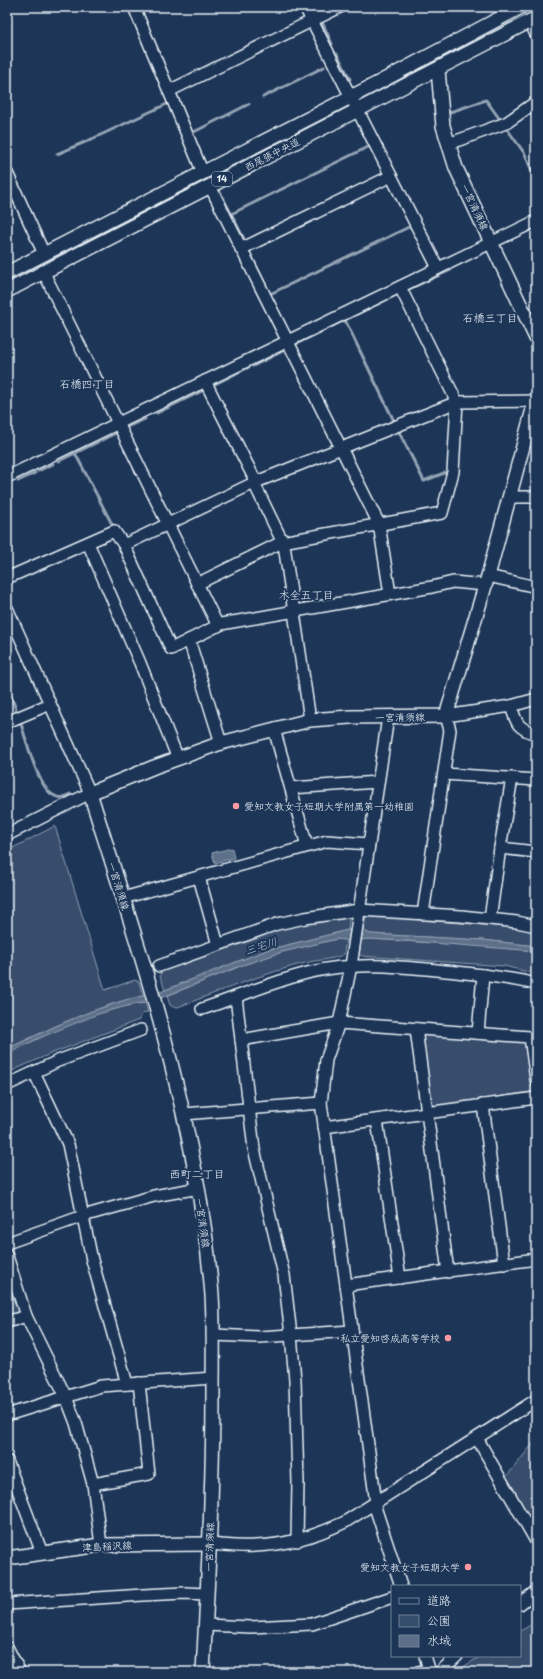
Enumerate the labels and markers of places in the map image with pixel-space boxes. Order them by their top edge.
place label: 愛知文教女子短期大学附属第一幼稚園 [244,798,414,813]
marker: 愛知文教女子短期大学附属第一幼稚園 [231,801,241,811]
place label: 私立愛知啓成高等学校 [340,1330,440,1345]
marker: 私立愛知啓成高等学校 [443,1333,453,1343]
place label: 愛知文教女子短期大学 [360,1559,460,1574]
marker: 愛知文教女子短期大学 [463,1562,473,1572]

